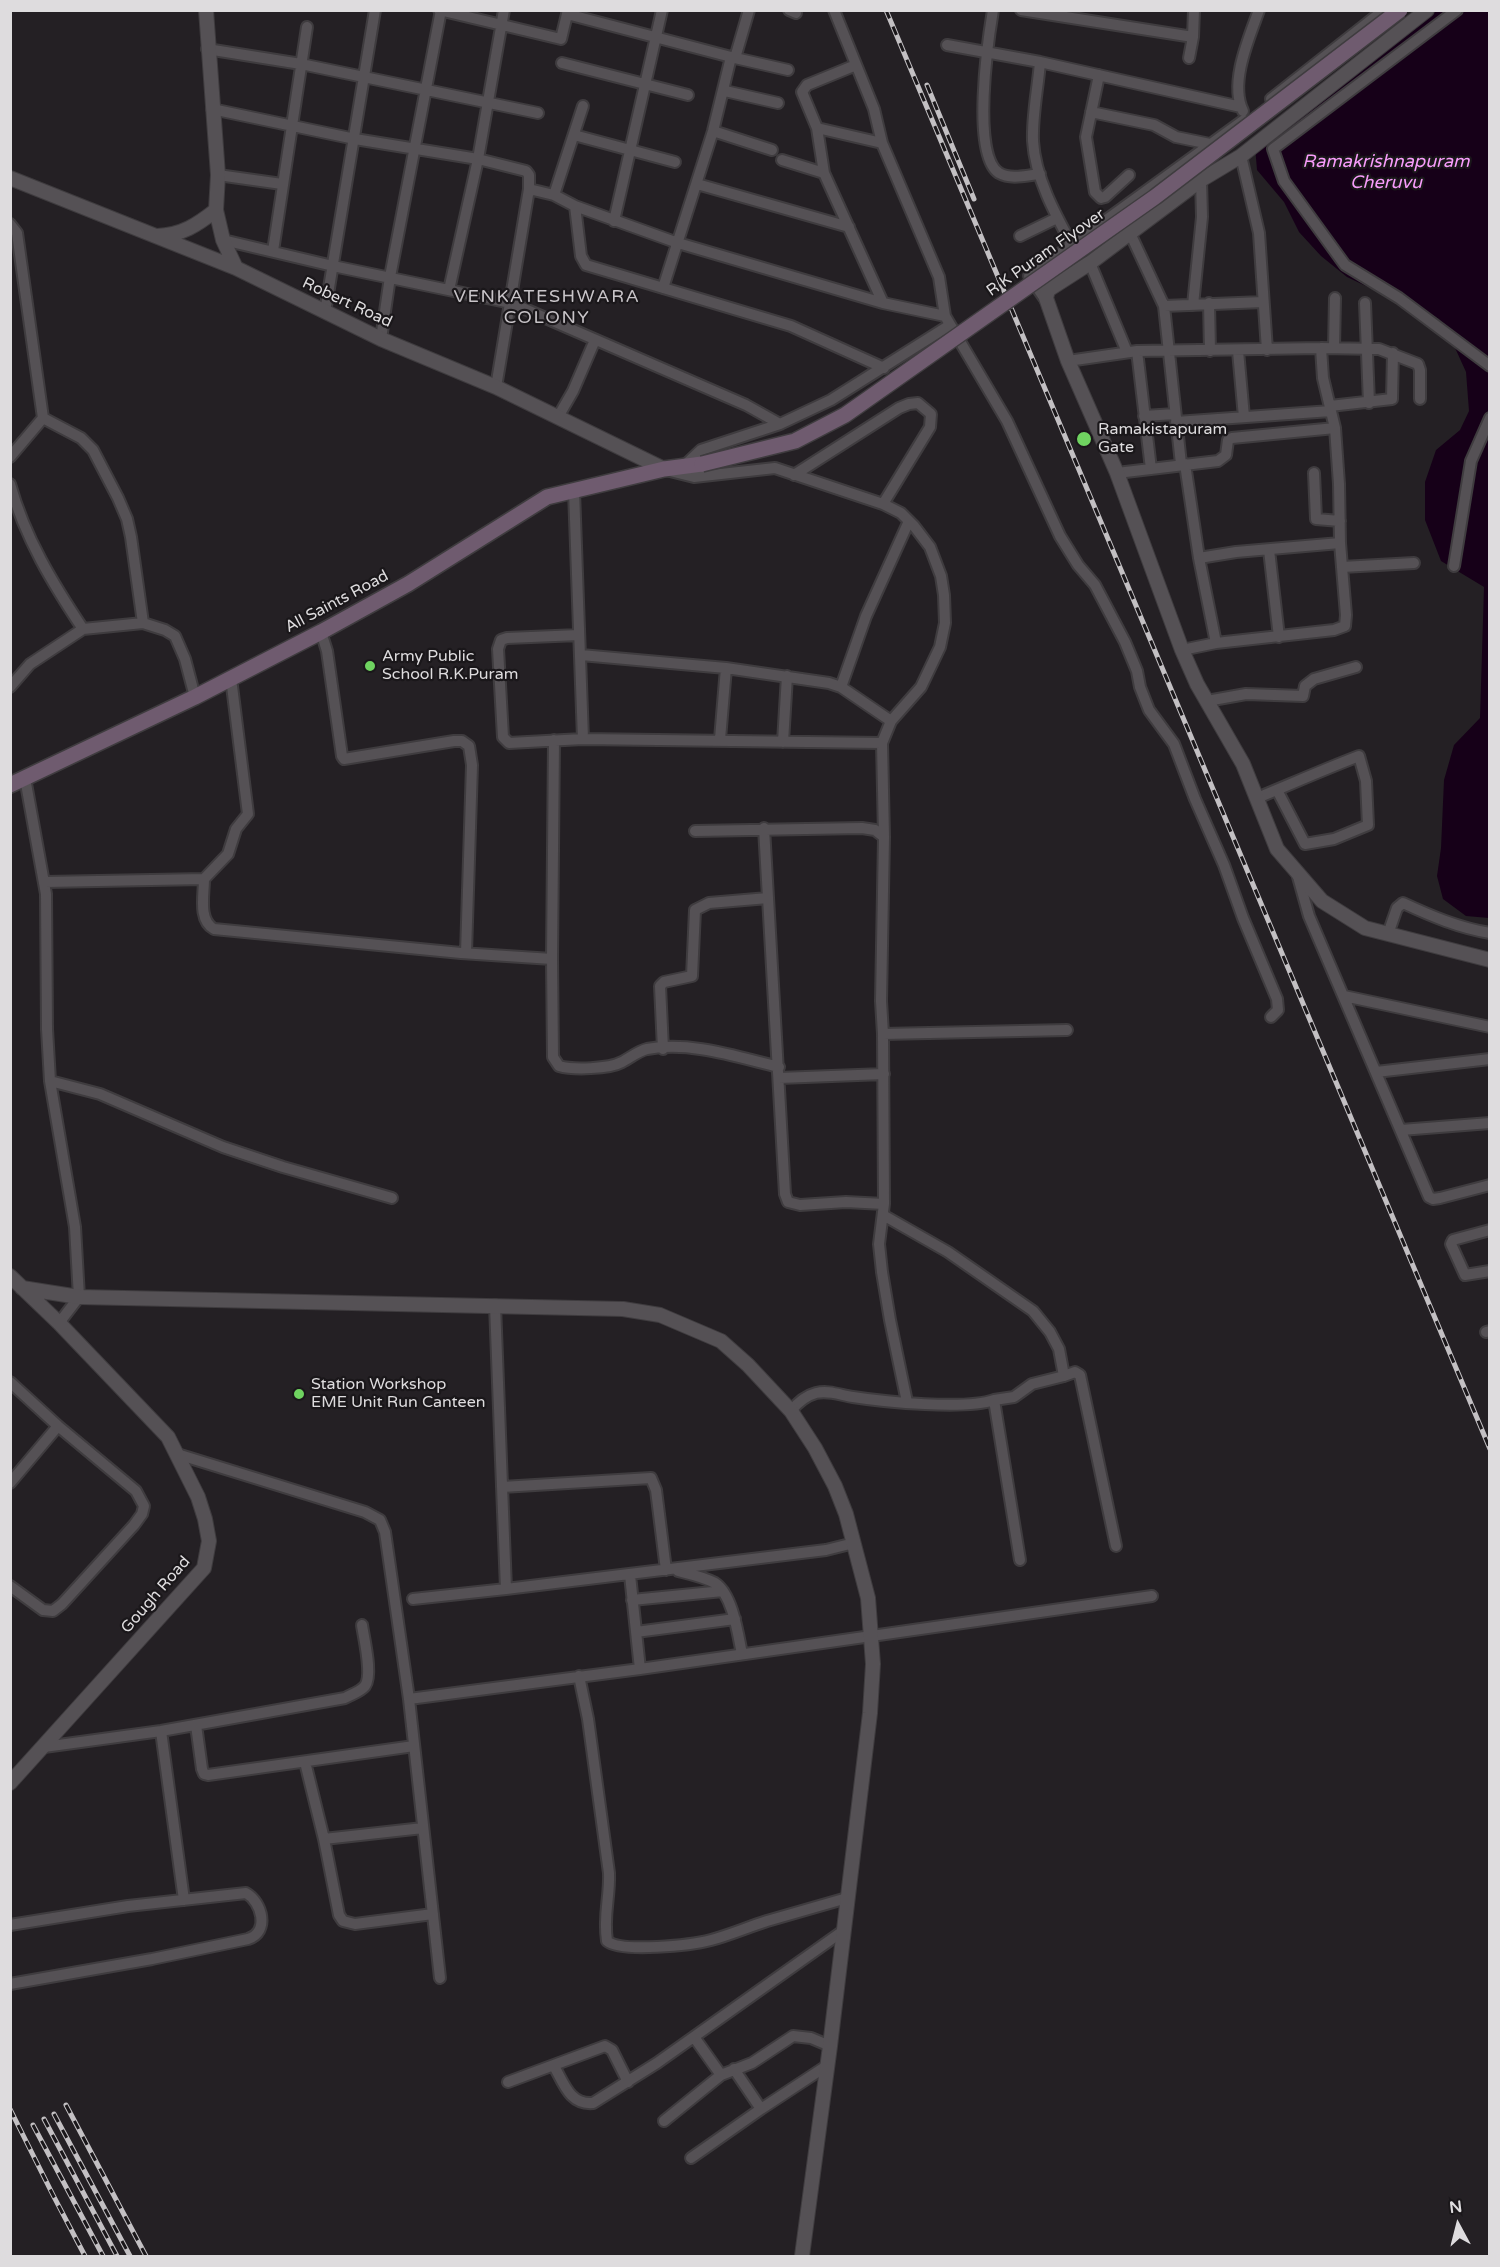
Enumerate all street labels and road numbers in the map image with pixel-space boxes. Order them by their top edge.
street label: R K Puram Flyover [983,205,1109,301]
street label: Robert Road [299,274,395,332]
street label: All Saints Road [282,567,392,637]
street label: Gough Road [117,1553,195,1637]

